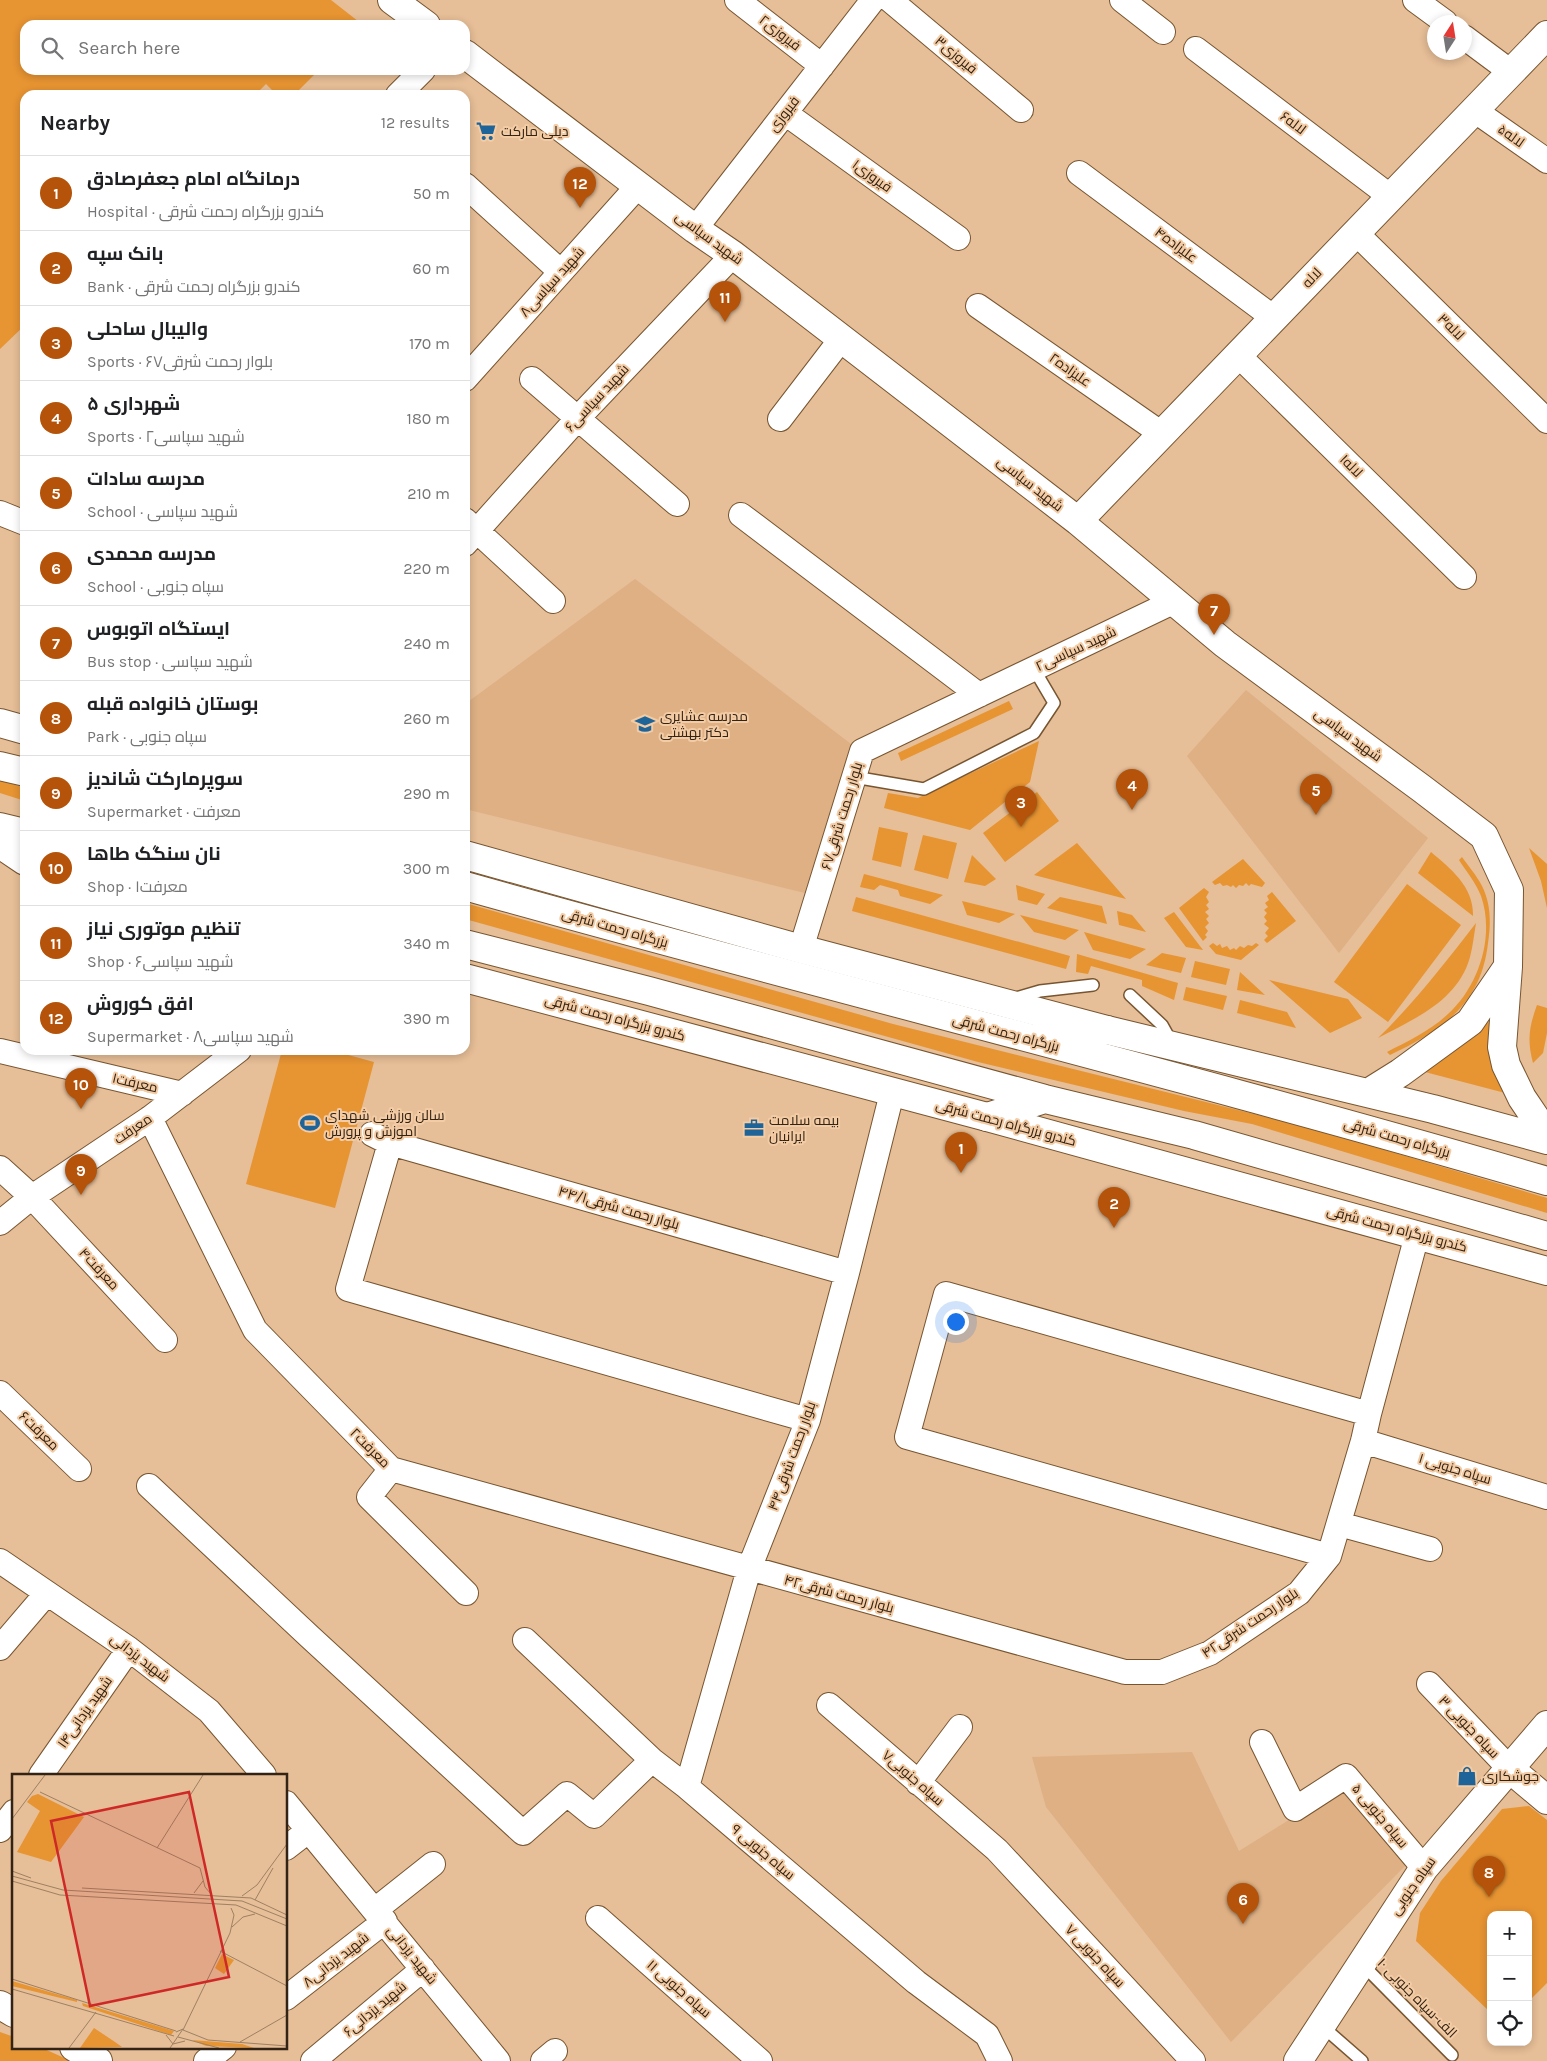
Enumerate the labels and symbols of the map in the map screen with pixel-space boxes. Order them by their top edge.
street label: فیروزی۲ [756,12,804,54]
north arrow [1427,15,1472,60]
street label: فیروزی۳ [931,32,981,78]
street label: فیروزی [765,93,803,135]
street label: ۶لاله [1277,108,1309,138]
supermarket icon: دیلی مارکت [475,120,497,142]
street label: لاله۵ [1494,121,1528,151]
place label: دیلی مارکت [501,123,569,140]
street label: فیروزی۱ [849,156,895,196]
pin: 12 [564,167,596,208]
street label: شهید سپاسی [671,208,746,269]
street label: علیزاده۴ [1151,223,1201,267]
street label: شهید سپاسی۸ [516,244,589,321]
street label: لاله [1299,265,1325,291]
pin: 11 [709,281,741,322]
street label: ۳لاله [1434,310,1468,344]
street label: علیزاده۲ [1046,350,1094,390]
street label: شهید سپاسی۶ [561,361,633,436]
street label: ۱لاله [1336,451,1366,481]
street label: شهید سپاسی [993,453,1067,516]
pin: 7 [1198,594,1230,635]
street label: شهید سپاسی۲ [1033,623,1119,676]
street label: شهید سپاسی [1310,705,1385,766]
place label: مدرسه عشایری دکتر بهشتی [660,708,748,741]
school or university icon: مدرسه عشایری دکتر بهشتی [634,713,656,735]
street label: بلوار رحمت شرقی۶۷ [818,760,866,872]
pin: 4 [1116,769,1148,810]
pin: 5 [1300,774,1332,815]
pin: 3 [1005,786,1037,827]
street label: بزرگراه رحمت شرقی [560,905,670,951]
street label: کندرو بزرگراه رحمت شرقی [543,991,687,1045]
street label: بزرگراه رحمت شرقی [951,1011,1061,1055]
pin: 10 [65,1068,97,1109]
street label: معرفت۱ [111,1070,159,1096]
street label: کندرو بزرگراه رحمت شرقی [934,1096,1078,1150]
place label: سالن ورزشی شهدای اموزش و پرورش [325,1107,445,1141]
street label: معرفت [111,1110,155,1148]
sports icon: سالن ورزشی شهدای اموزش و پرورش [299,1112,321,1134]
place label: بیمه سلامت ایرانیان [769,1112,839,1145]
street label: بزرگراه رحمت شرقی [1342,1115,1452,1161]
office icon: بیمه سلامت ایرانیان [743,1117,765,1139]
pin: 1 [945,1132,977,1173]
pin: 9 [65,1154,97,1195]
street label: بلوار رحمت شرقی۴۴/۱ [556,1183,682,1233]
pin: 2 [1098,1187,1130,1228]
street label: کندرو بزرگراه رحمت شرقی [1325,1202,1469,1256]
street label: معرفت۴ [75,1244,123,1294]
your location [943,1309,969,1335]
street label: ۴۴بلوار رحمت شرقی [764,1399,820,1513]
street label: معرفت۶ [16,1408,62,1454]
street label: معرفت۲ [347,1425,393,1471]
street label: ۱ سپاه جنوبی [1416,1450,1493,1489]
street label: بلوار رحمت شرقی۴۲ [782,1571,896,1617]
street label: بلوار رحمت شرقی۴۲ [1198,1584,1302,1662]
street label: شهید یزدانی [107,1630,173,1686]
street label: شهید یزدانی۱۴ [54,1673,116,1751]
street label: ۳ سپاه جنوبی [1434,1692,1503,1762]
street label: سپاه جنوبی۷ [878,1747,947,1810]
shop icon: جوشکاری [1456,1765,1478,1787]
place label: جوشکاری [1482,1768,1539,1785]
inset map [12,1774,288,2048]
street label: ۵ سپاه جنوبی [1348,1781,1412,1852]
street label: ۹ سپاه جنوبی [727,1820,798,1884]
street label: سپاه جنوبی [1387,1854,1440,1919]
pin: 8 [1473,1856,1505,1897]
pin: 6 [1227,1883,1259,1924]
street label: ۷ سپاه جنوبی [1061,1921,1128,1992]
street label: شهید یزدانی [383,1922,441,1988]
street label: شهید یزدانی۸ [300,1929,372,1991]
street label: ۱۰ الف-سپاه جنوبی [1373,1955,1460,2042]
street label: ۱۱ سپاه جنوبی [643,1957,715,2022]
street label: شهید یزدانی۶ [340,1978,410,2040]

